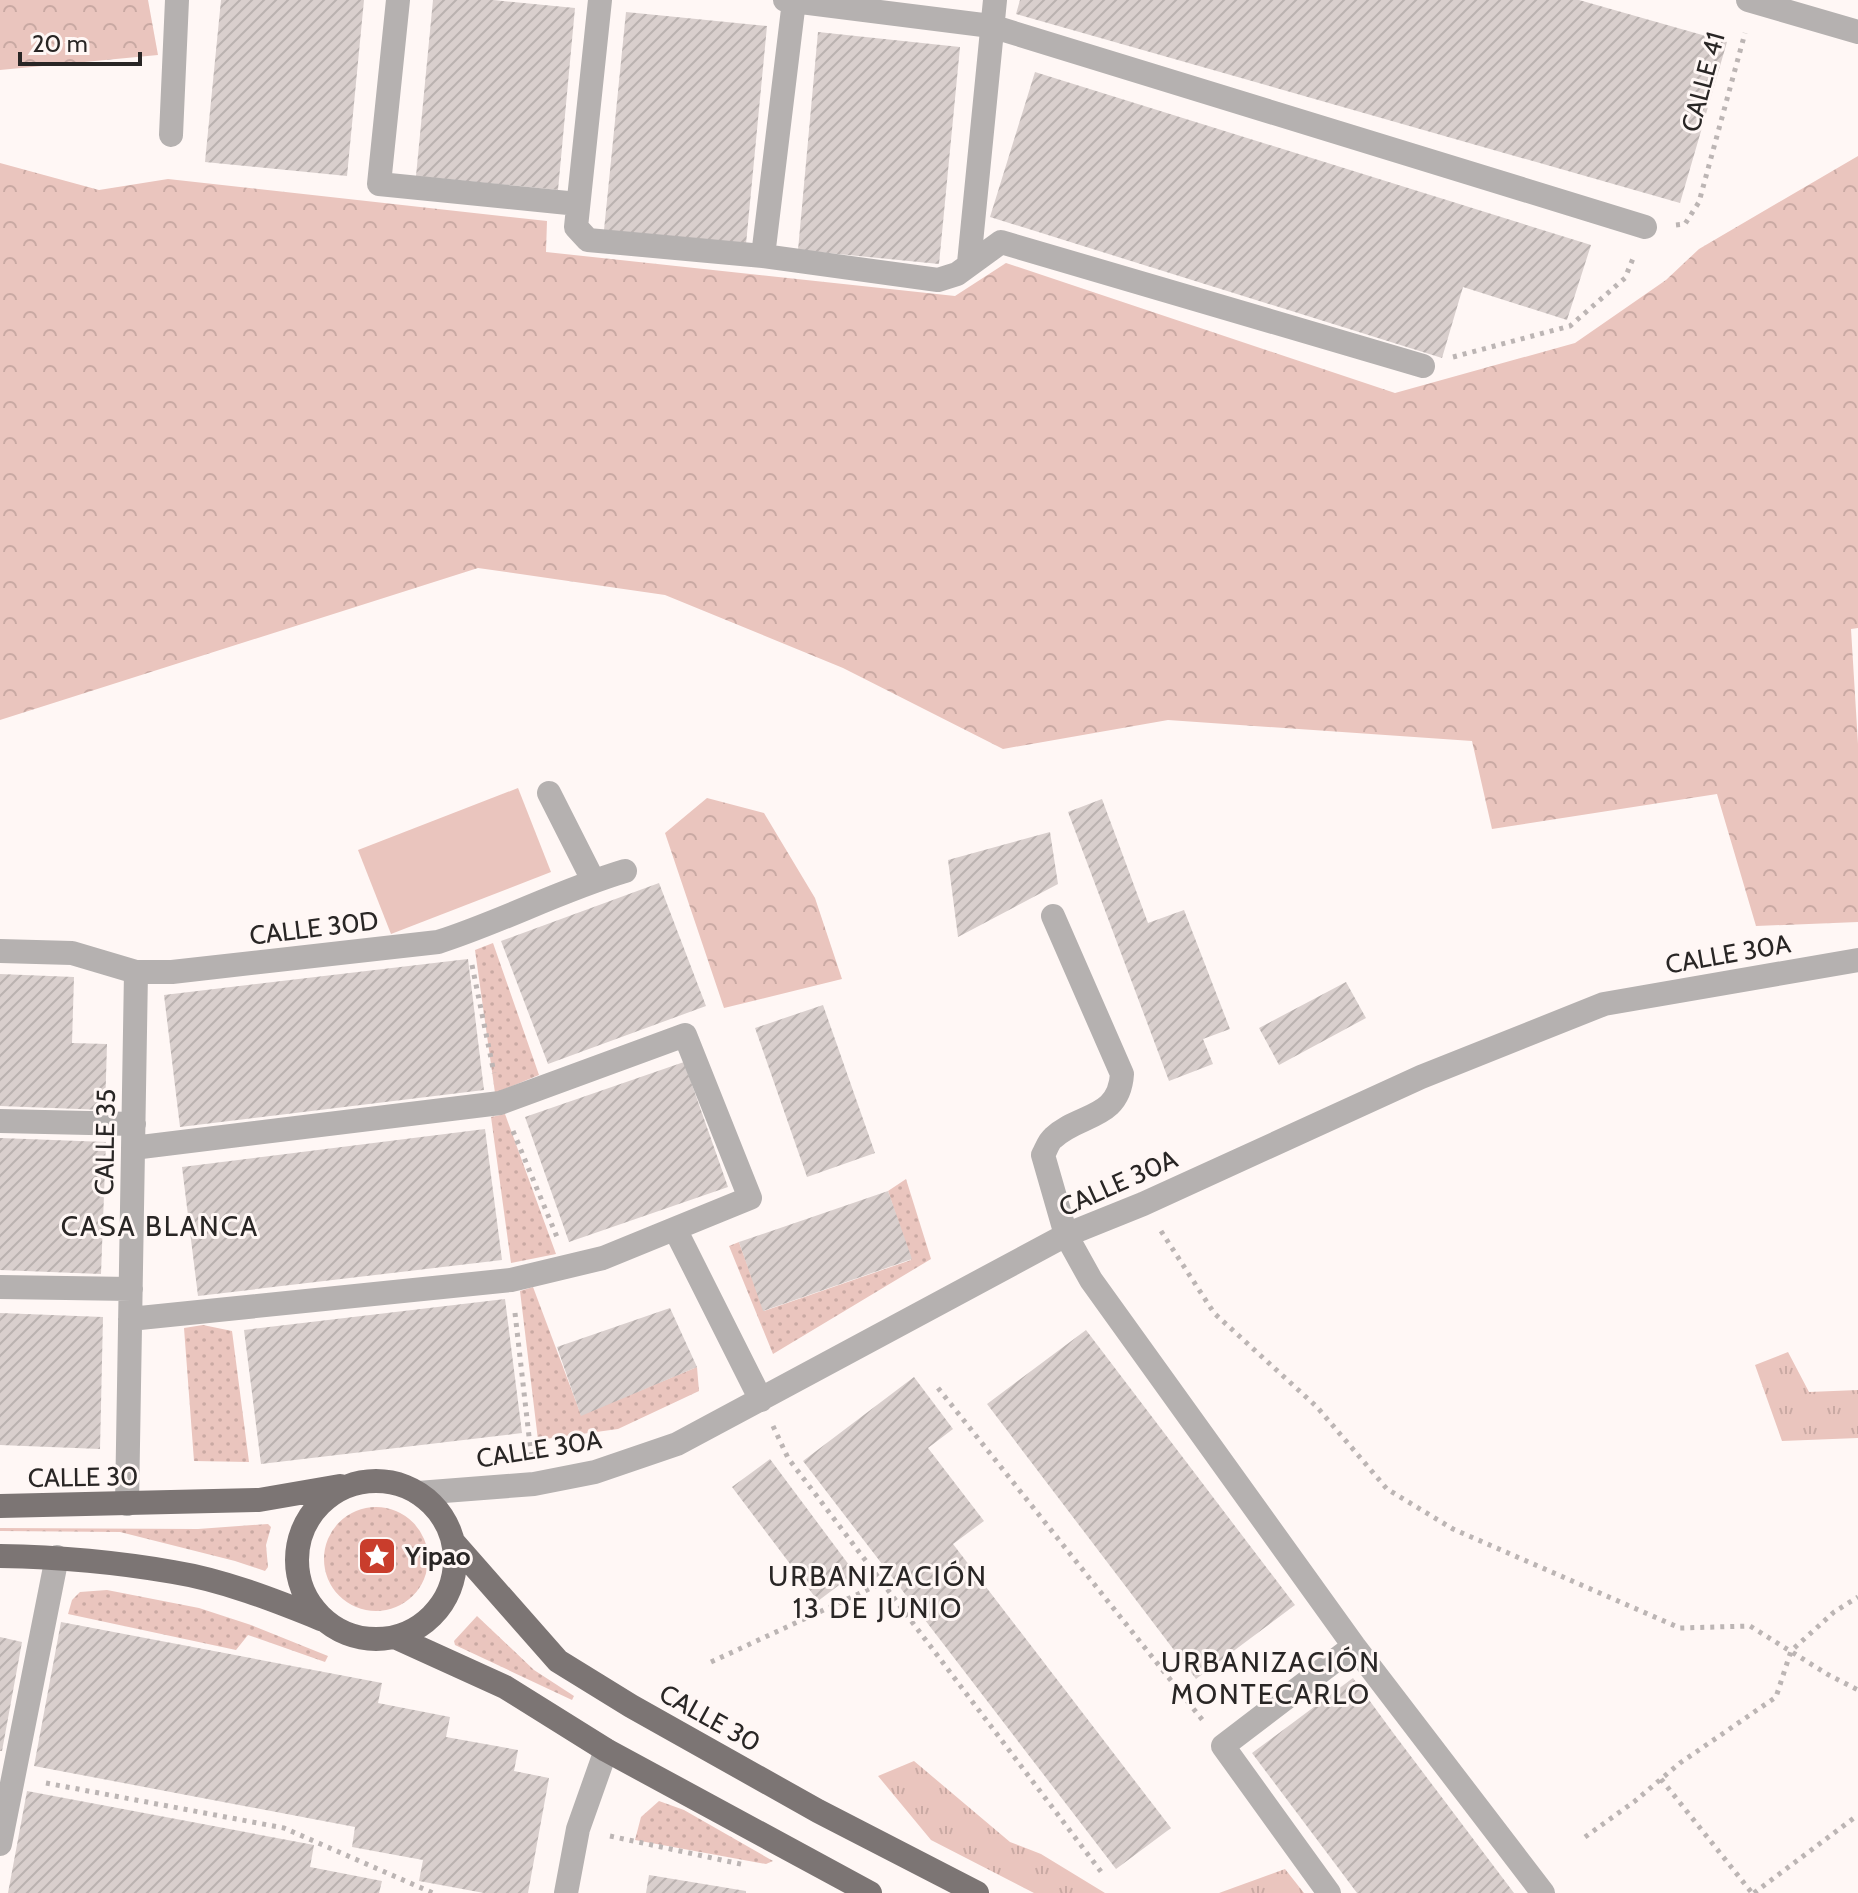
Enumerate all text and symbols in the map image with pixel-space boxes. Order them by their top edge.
scale bar [20,16,140,66]
text: 20 m [32,29,88,58]
street label: CALLE 41 [1674,29,1732,135]
street label: CALLE 30D [248,904,380,952]
street label: CALLE 30A [1663,927,1793,981]
street label: CALLE 35 [88,1088,122,1196]
street label: CALLE 30A [1054,1143,1182,1223]
district label: CASA BLANCA [61,1209,259,1243]
street label: CALLE 30A [474,1423,604,1475]
street label: CALLE 30 [27,1460,139,1494]
place icon: Yipao [356,1535,398,1577]
place label: Yipao [404,1540,471,1572]
district label: URBANIZACIÓN 13 DE JUNIO [768,1559,988,1625]
district label: URBANIZACIÓN MONTECARLO [1161,1645,1381,1711]
street label: CALLE 30 [654,1677,766,1759]

